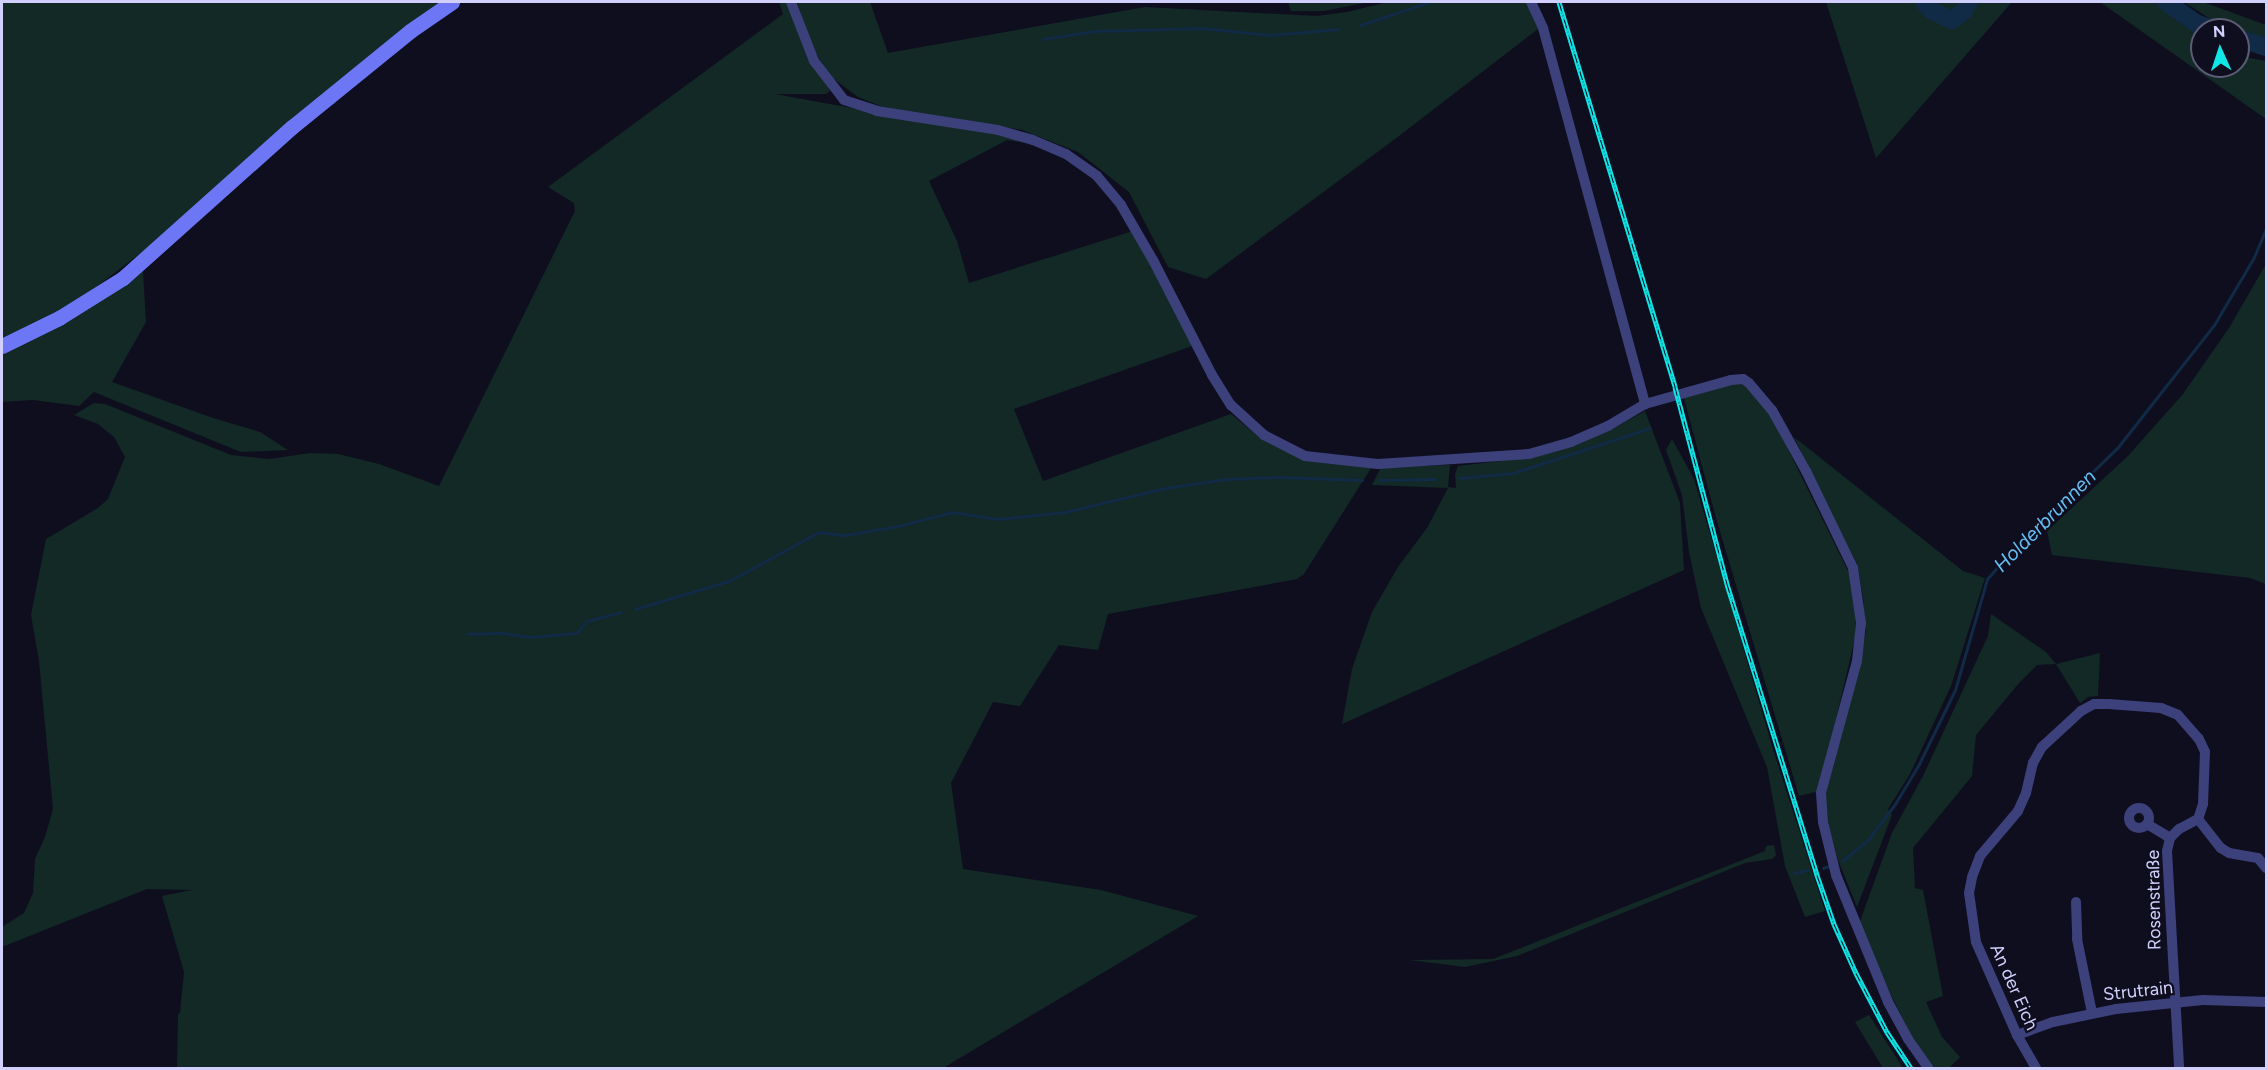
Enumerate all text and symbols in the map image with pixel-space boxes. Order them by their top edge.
north arrow [2190,18,2250,78]
text: N [2212,22,2226,41]
water label: Holderbrunnen [1989,465,2101,577]
street label: Rosenstraße [2142,850,2166,950]
street label: An der Eich [1985,940,2043,1034]
street label: Strutrain [2102,977,2174,1005]

